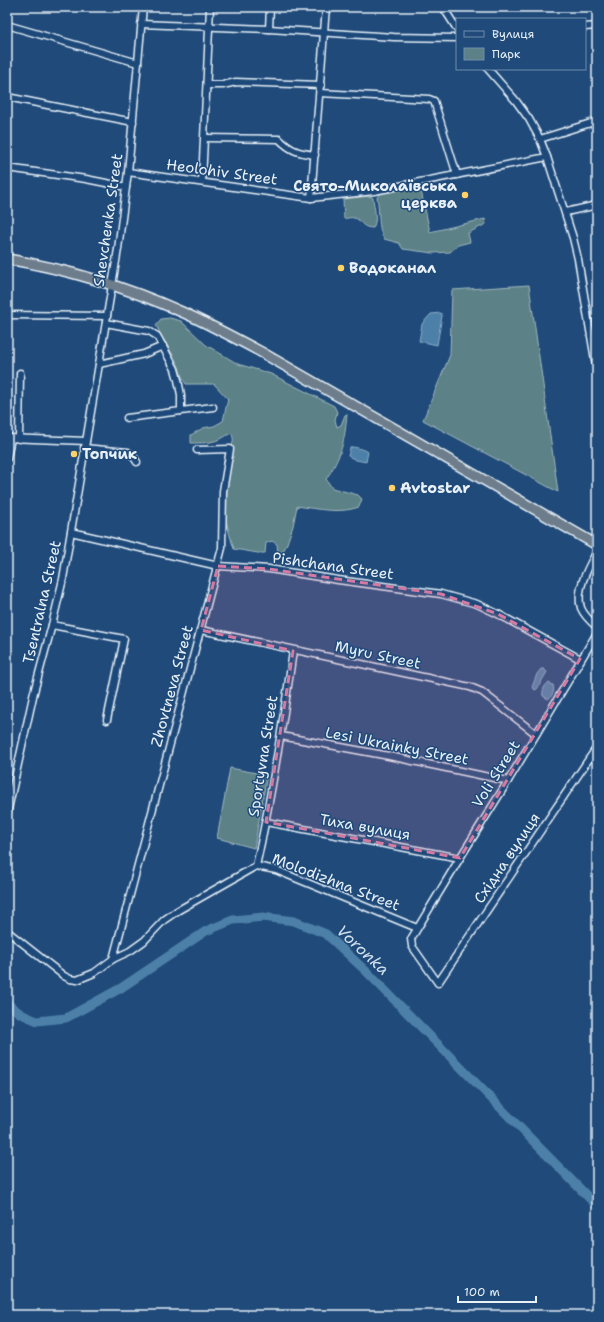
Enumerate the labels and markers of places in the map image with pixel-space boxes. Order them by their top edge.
place label: Свято-Миколаївська церква [293,176,458,213]
marker: Свято-Миколаївська церква [460,190,470,200]
place label: Водоканал [349,258,436,278]
marker: Водоканал [336,263,346,273]
place label: Топчик [82,444,138,464]
marker: Топчик [69,449,79,459]
place label: Avtostar [400,478,470,498]
marker: Avtostar [387,483,397,493]

